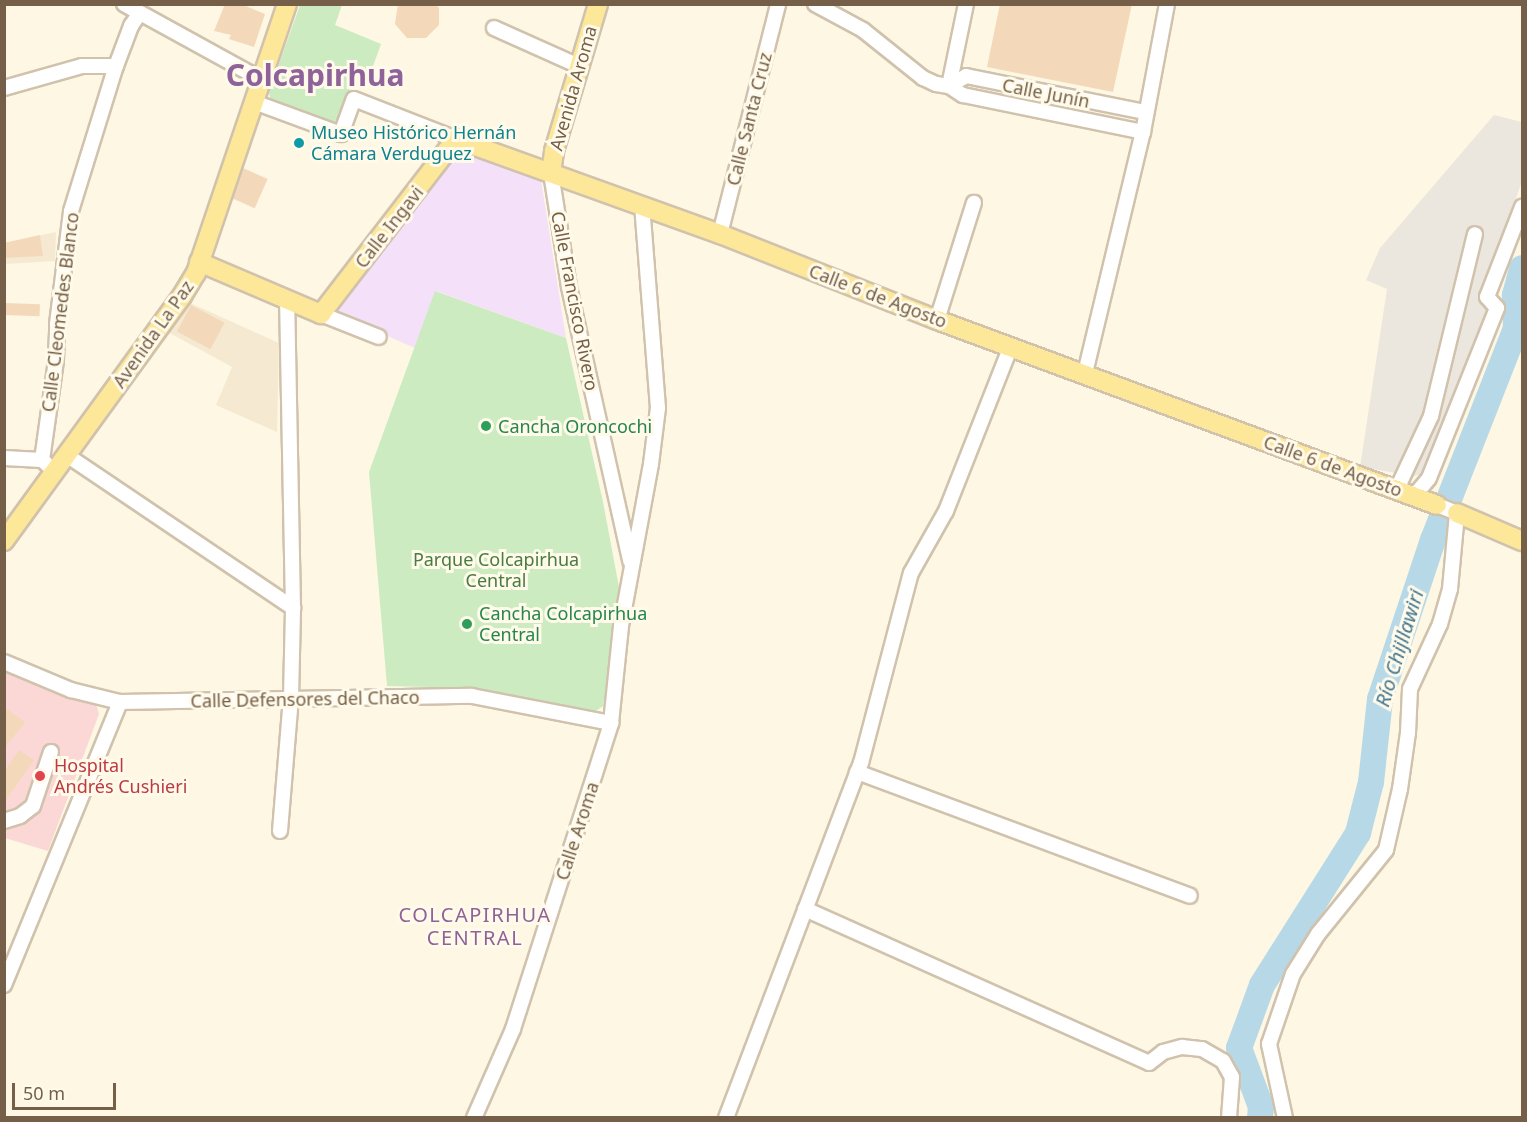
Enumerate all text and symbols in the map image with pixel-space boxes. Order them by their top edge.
street label: Avenida Aroma [545,23,601,153]
street label: Calle Santa Cruz [722,50,776,188]
district label: Colcapirhua [226,57,404,93]
street label: Calle Junín [1000,74,1092,112]
place label: Museo Histórico Hernán Cámara Verduguez [311,122,516,164]
marker: Museo Histórico Hernán Cámara Verduguez [292,136,306,150]
street label: Calle Ingavi [350,182,428,272]
street label: Calle Francisco Rivero [547,209,603,393]
street label: Calle Cleomedes Blanco [37,211,83,413]
street label: Calle 6 de Agosto [806,260,950,332]
street label: Avenida La Paz [108,276,198,392]
place label: Cancha Oroncochi [498,415,652,437]
marker: Cancha Oroncochi [479,419,493,433]
street label: Calle 6 de Agosto [1261,431,1405,501]
park label: Parque Colcapirhua Central [413,549,579,592]
water label: Río Chijllawiri [1370,587,1428,709]
place label: Cancha Colcapirhua Central [479,603,647,646]
marker: Cancha Colcapirhua Central [460,617,474,631]
street label: Calle Defensores del Chaco [190,686,420,712]
place label: Hospital Andrés Cushieri [54,755,187,798]
marker: Hospital Andrés Cushieri [31,767,49,785]
street label: Calle Aroma [551,779,603,883]
district label: COLCAPIRHUA CENTRAL [398,902,552,949]
scale bar [15,1071,118,1109]
text: 50 m [23,1081,65,1105]

